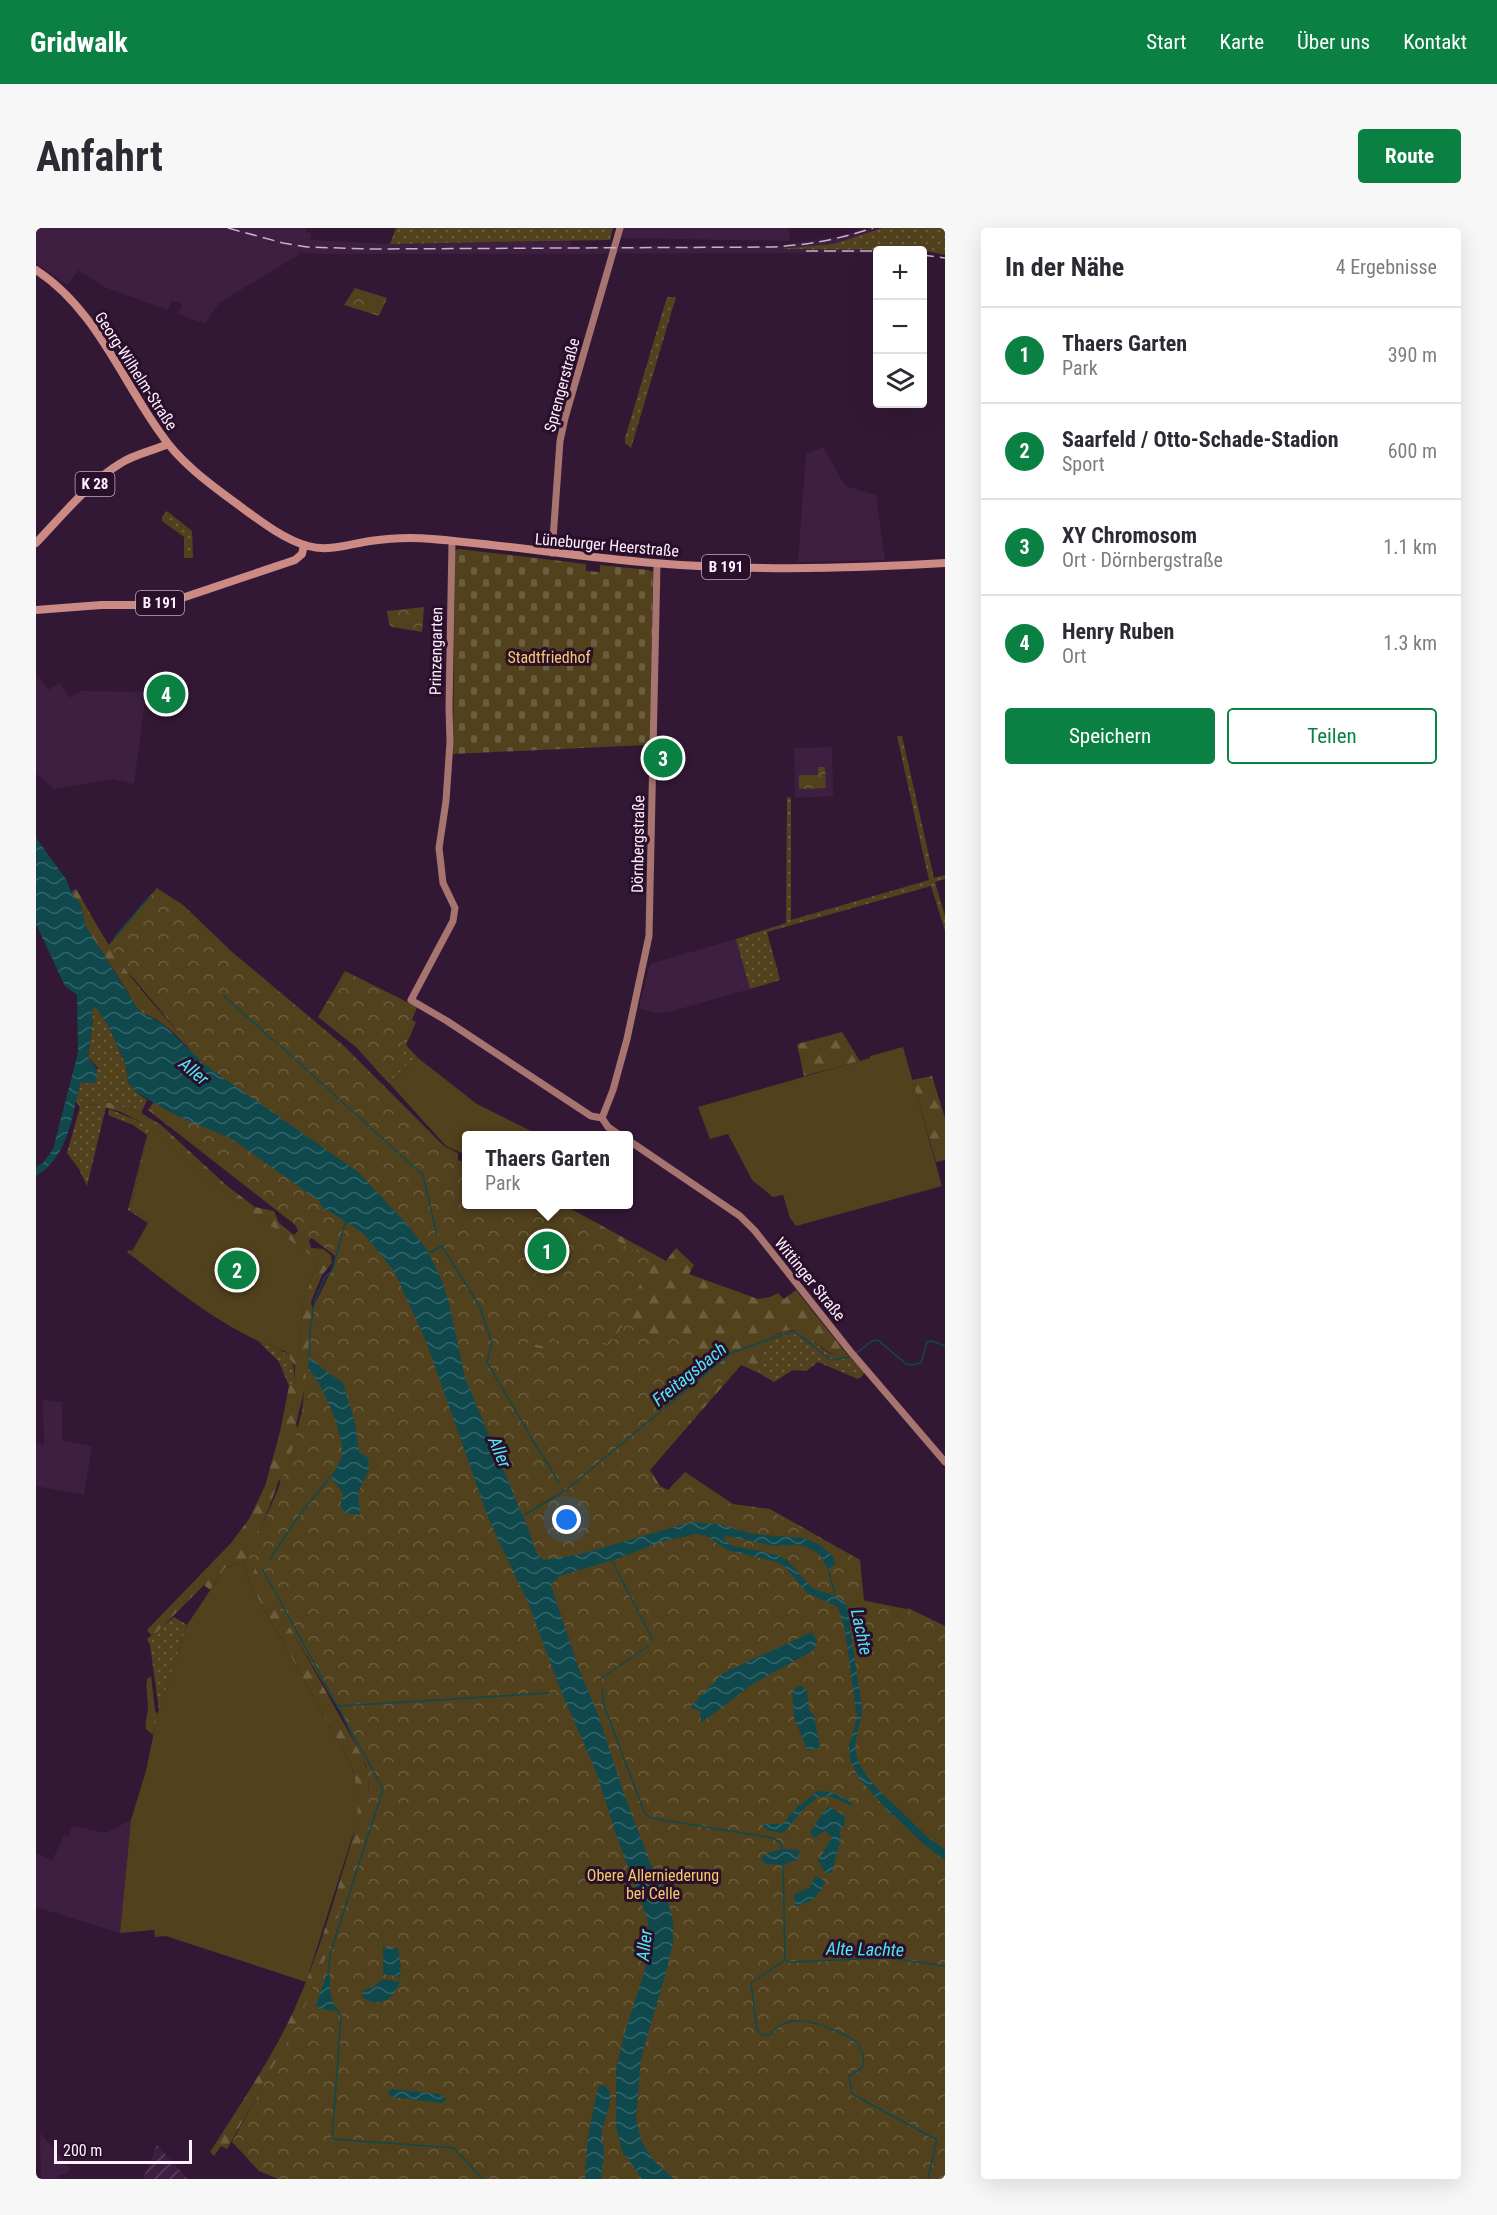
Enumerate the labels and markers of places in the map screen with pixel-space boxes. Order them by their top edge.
pin: 4 [146,672,186,716]
pin: 3 [644,736,682,780]
pin: 1 [528,1228,566,1274]
pin: 2 [218,1248,256,1292]

